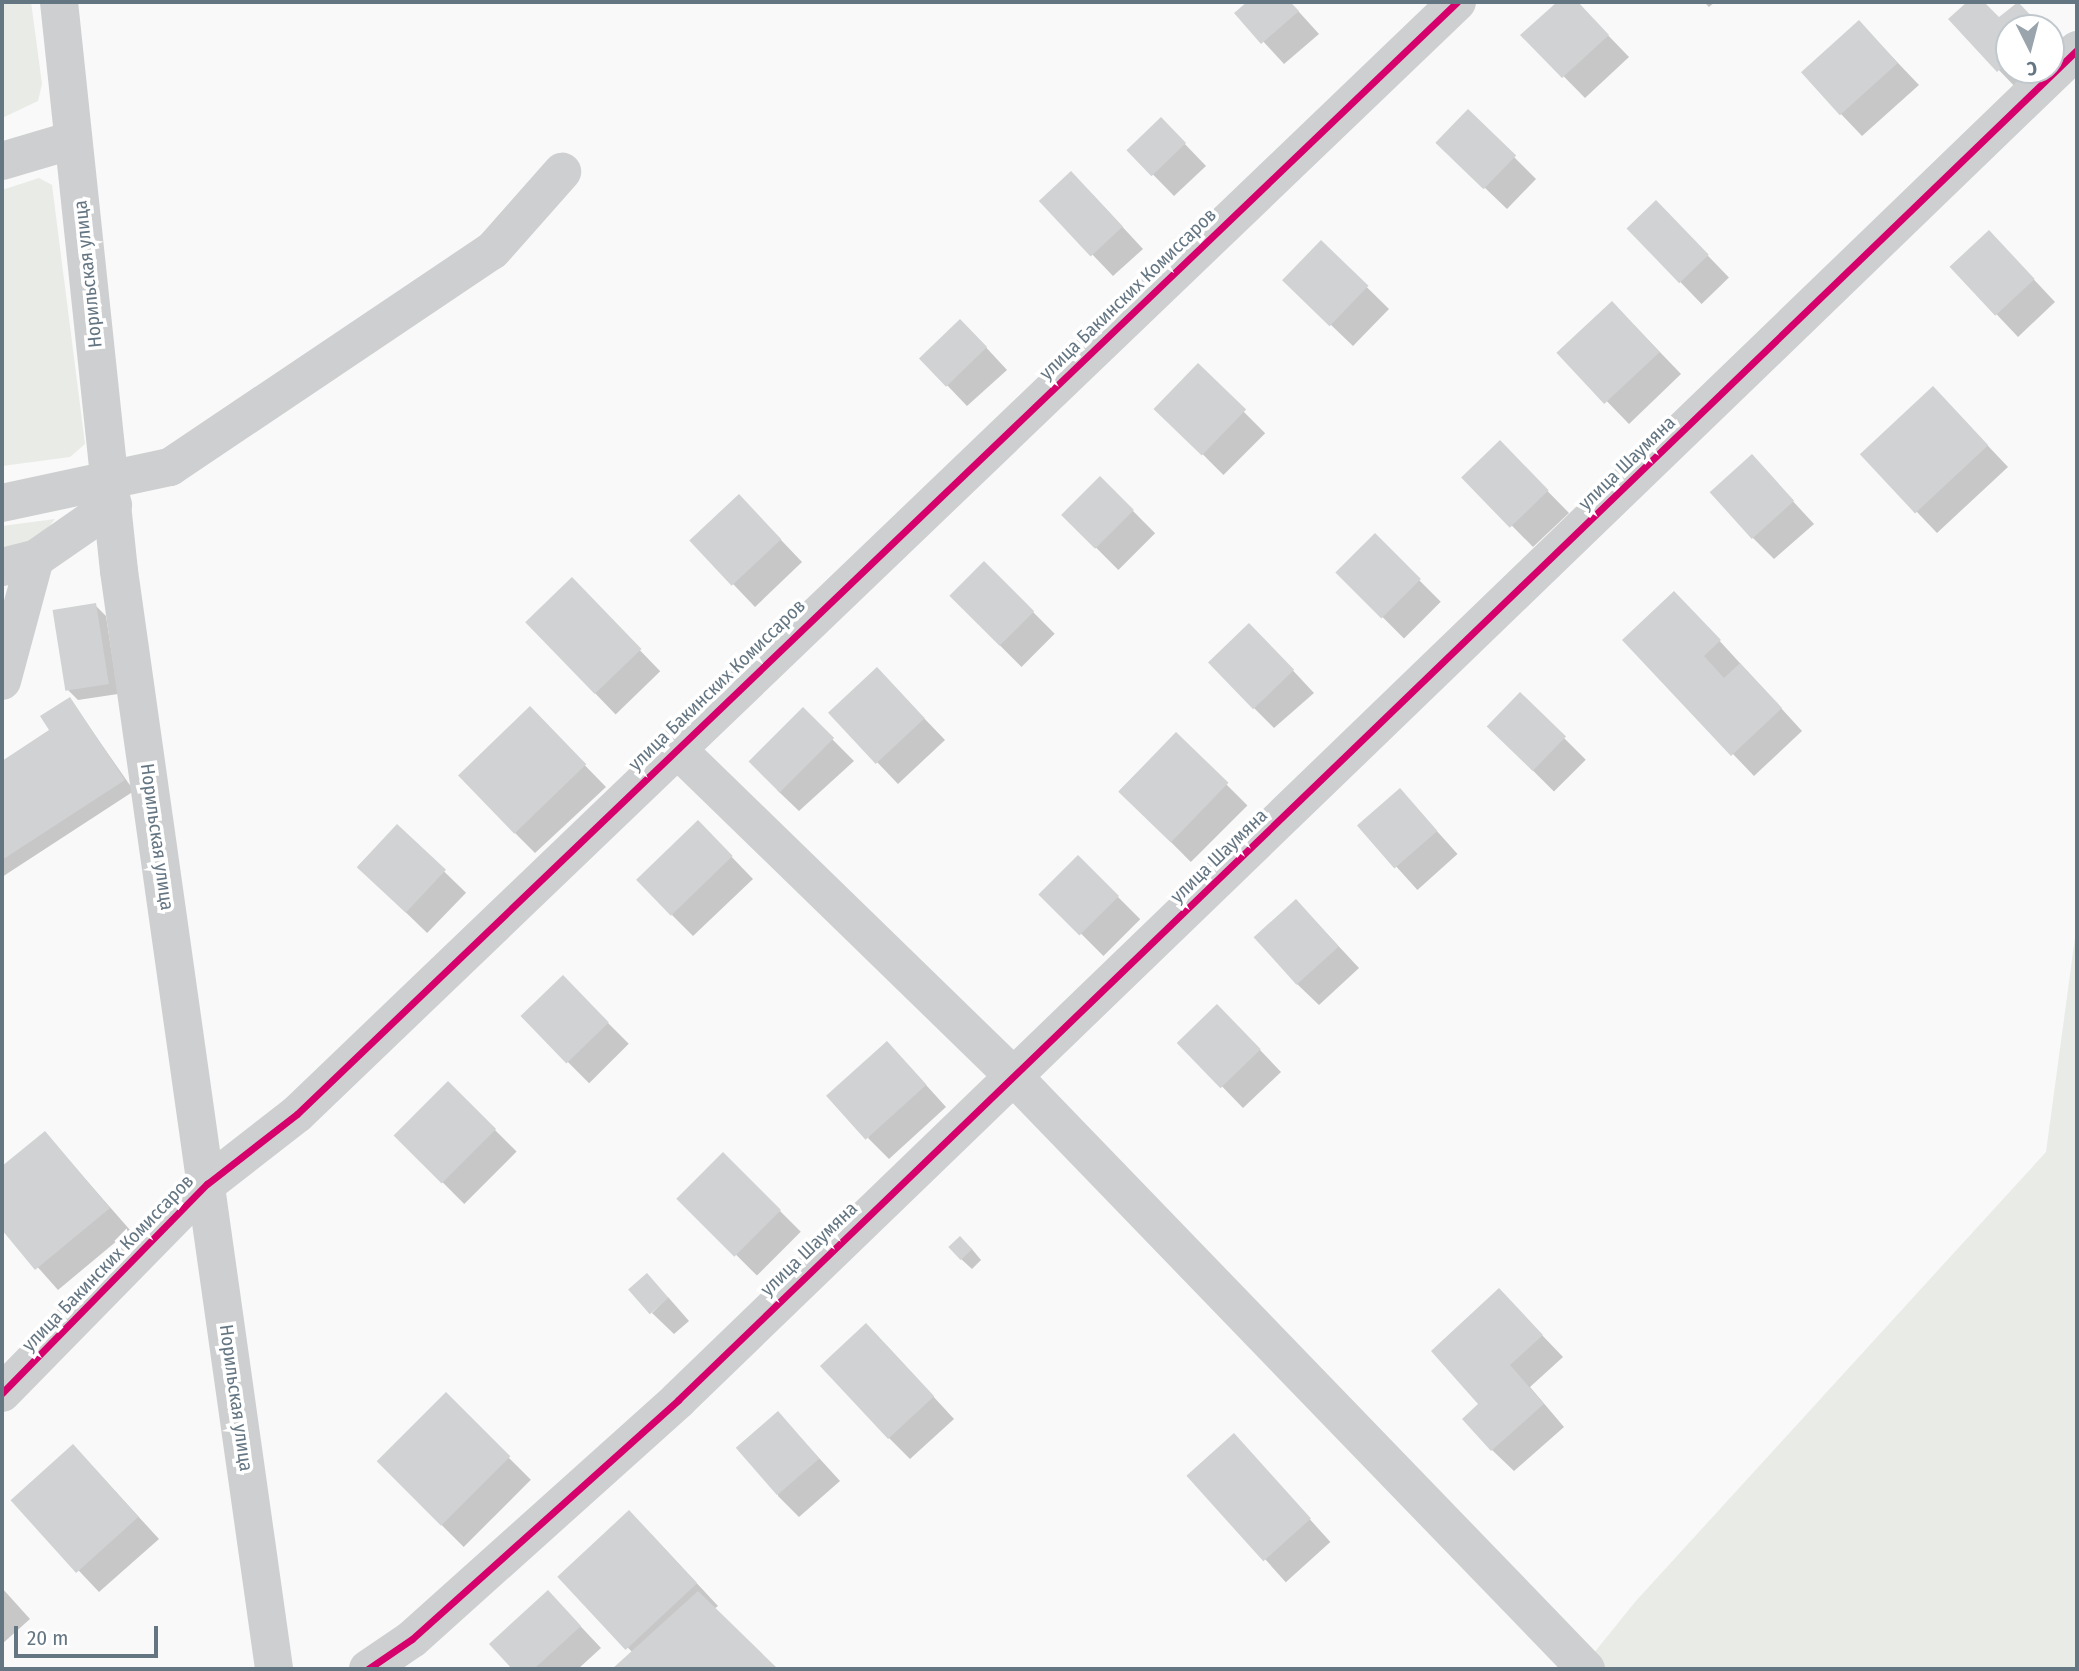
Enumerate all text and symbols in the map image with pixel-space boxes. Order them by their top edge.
north arrow [1995,14,2065,84]
text: С [2026,56,2038,80]
street label: Норильская улица [69,199,107,349]
street label: улица Бакинских Комиссаров [1035,204,1221,384]
street label: улица Шаумяна [1574,411,1680,515]
street label: улица Бакинских Комиссаров [624,595,810,775]
street label: Норильская улица [135,762,179,912]
street label: улица Шаумяна [1166,804,1272,908]
street label: улица Бакинских Комиссаров [18,1170,198,1356]
street label: улица Шаумяна [756,1197,862,1301]
street label: Норильская улица [214,1323,258,1473]
scale bar [18,1612,161,1656]
text: 20 m [27,1625,68,1651]

